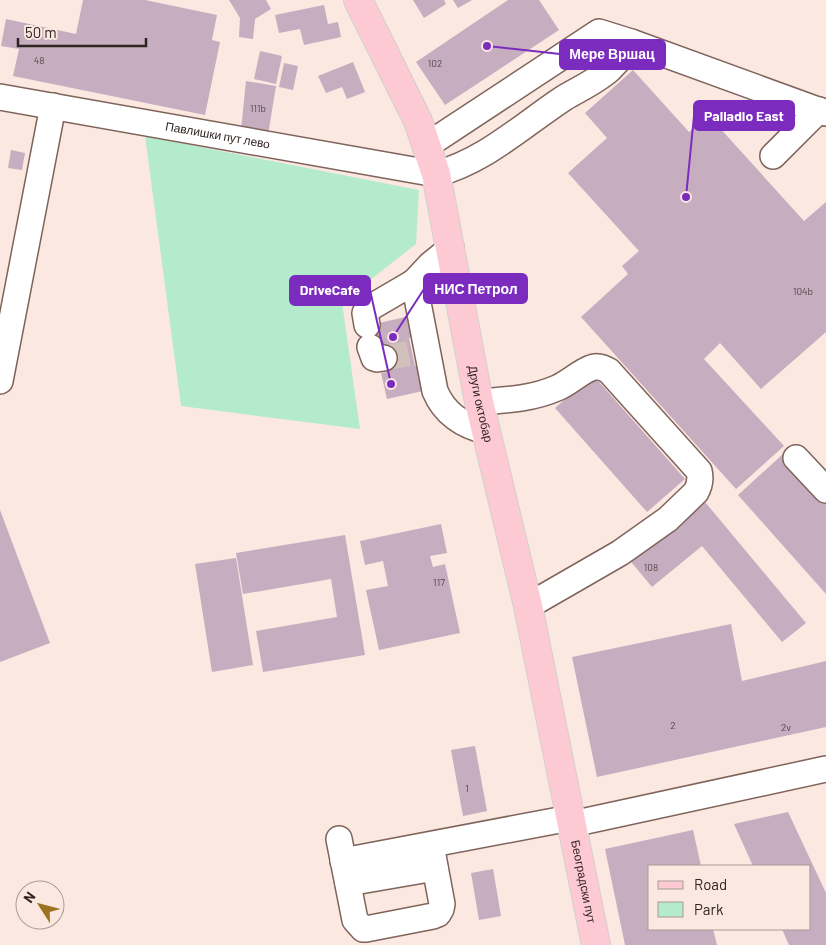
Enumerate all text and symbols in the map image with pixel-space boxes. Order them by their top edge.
scale bar [18,15,145,47]
text: 50 m [25,23,57,41]
callout: Мере Вршац [560,40,665,69]
text: Мере Вршац [569,45,655,62]
house number: 48 [34,54,44,66]
house number: 102 [428,57,442,69]
callout: Palladio East [694,101,794,130]
house number: 111b [250,102,266,114]
text: Palladio East [704,107,784,124]
street label: Павлишки пут лево [164,118,272,151]
callout: НИС Петрол [424,274,527,303]
callout: DriveCafe [290,276,370,305]
text: НИС Петрол [434,280,518,297]
text: DriveCafe [300,281,361,298]
house number: 104b [793,285,813,297]
street label: Други октобар [465,364,496,444]
house number: 108 [644,561,658,573]
house number: 117 [433,576,445,588]
house number: 2 [670,719,676,731]
house number: 2v [781,721,791,733]
house number: 1 [465,782,469,794]
street label: Београдски пут [569,839,600,925]
legend [648,865,811,930]
text: Road [694,875,727,893]
north arrow [15,880,65,930]
text: N [19,888,39,906]
text: Park [694,900,724,918]

